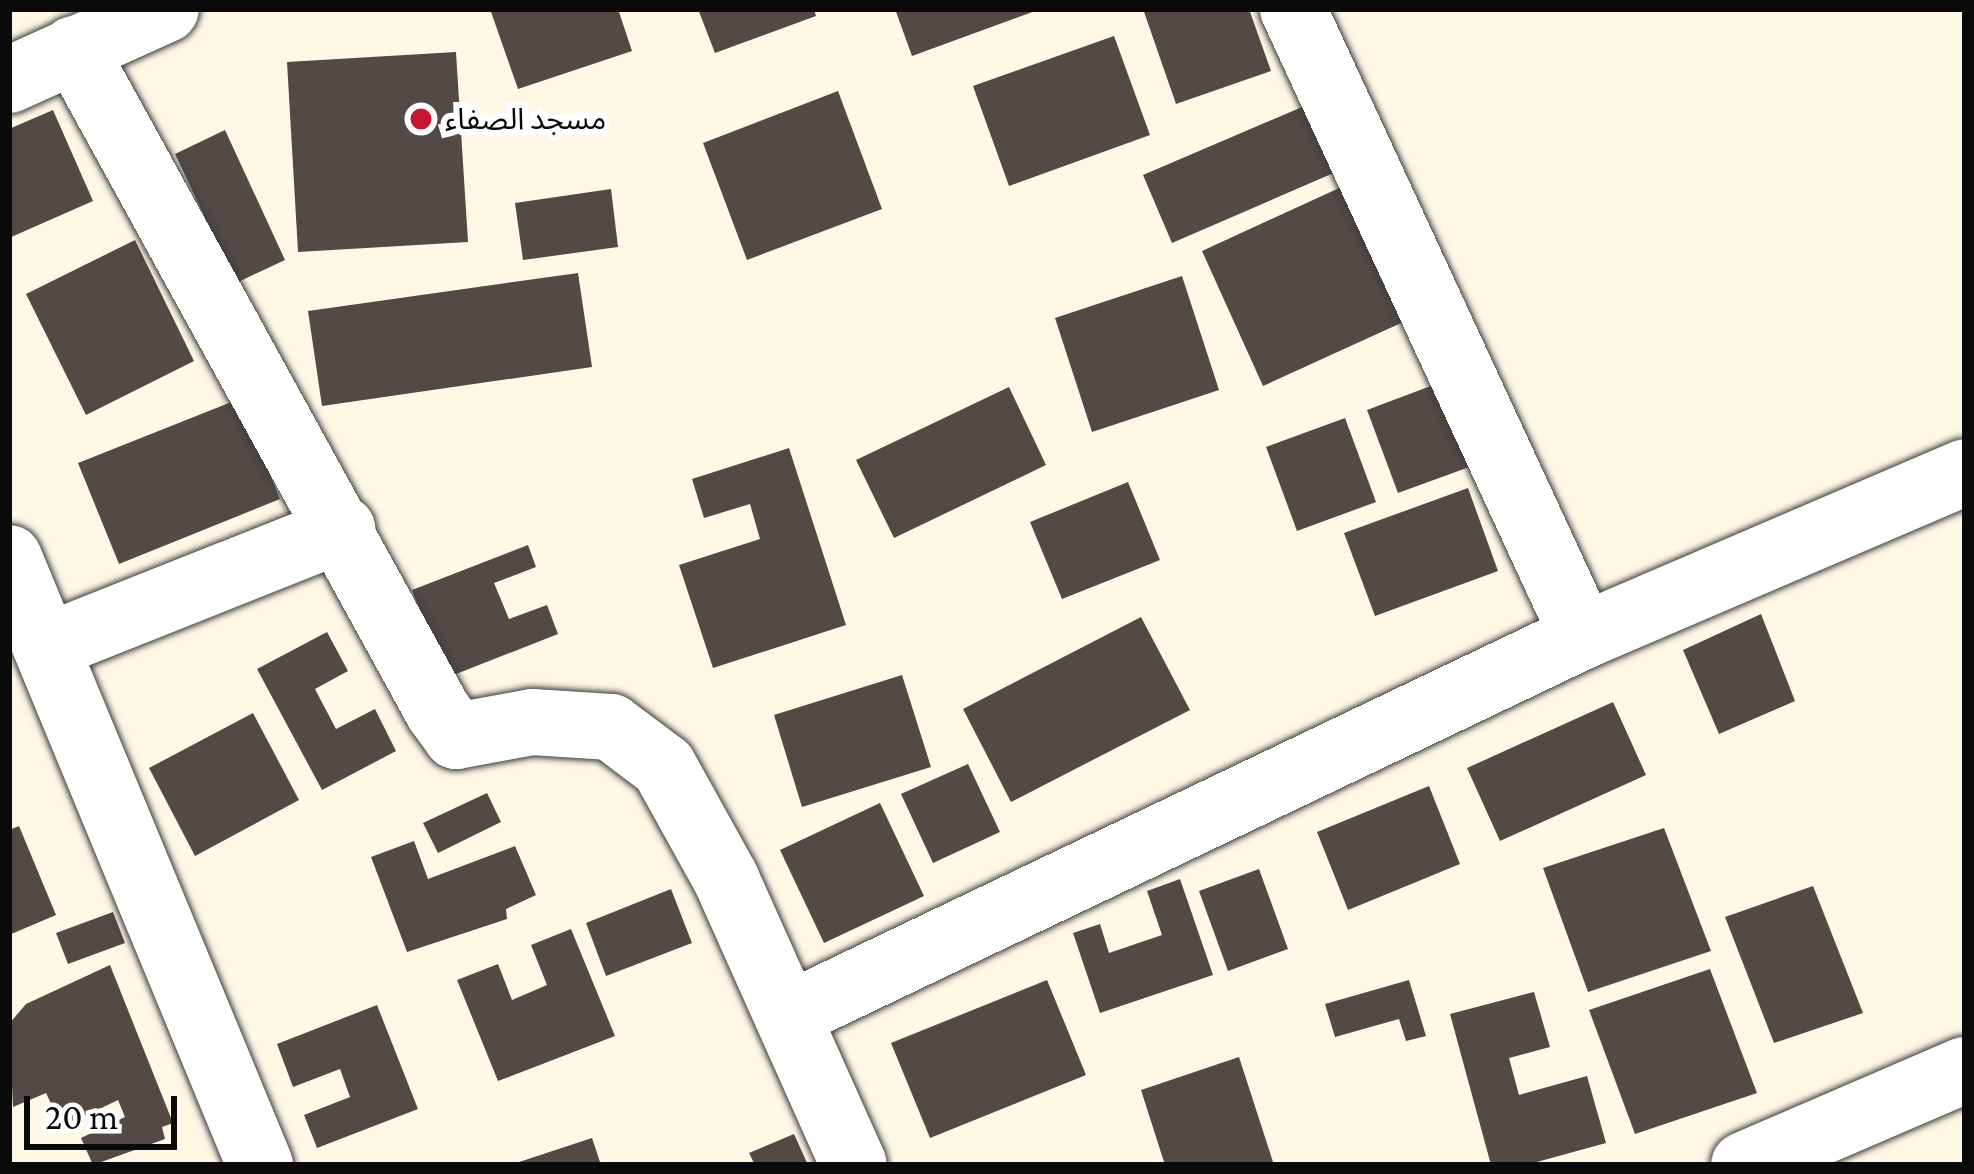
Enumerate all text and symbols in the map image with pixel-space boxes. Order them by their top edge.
place label: مسجد الصفاء [445,101,606,137]
marker: مسجد الصفاء [408,106,434,132]
scale bar [30,1072,183,1146]
text: 20 m [45,1097,118,1137]

